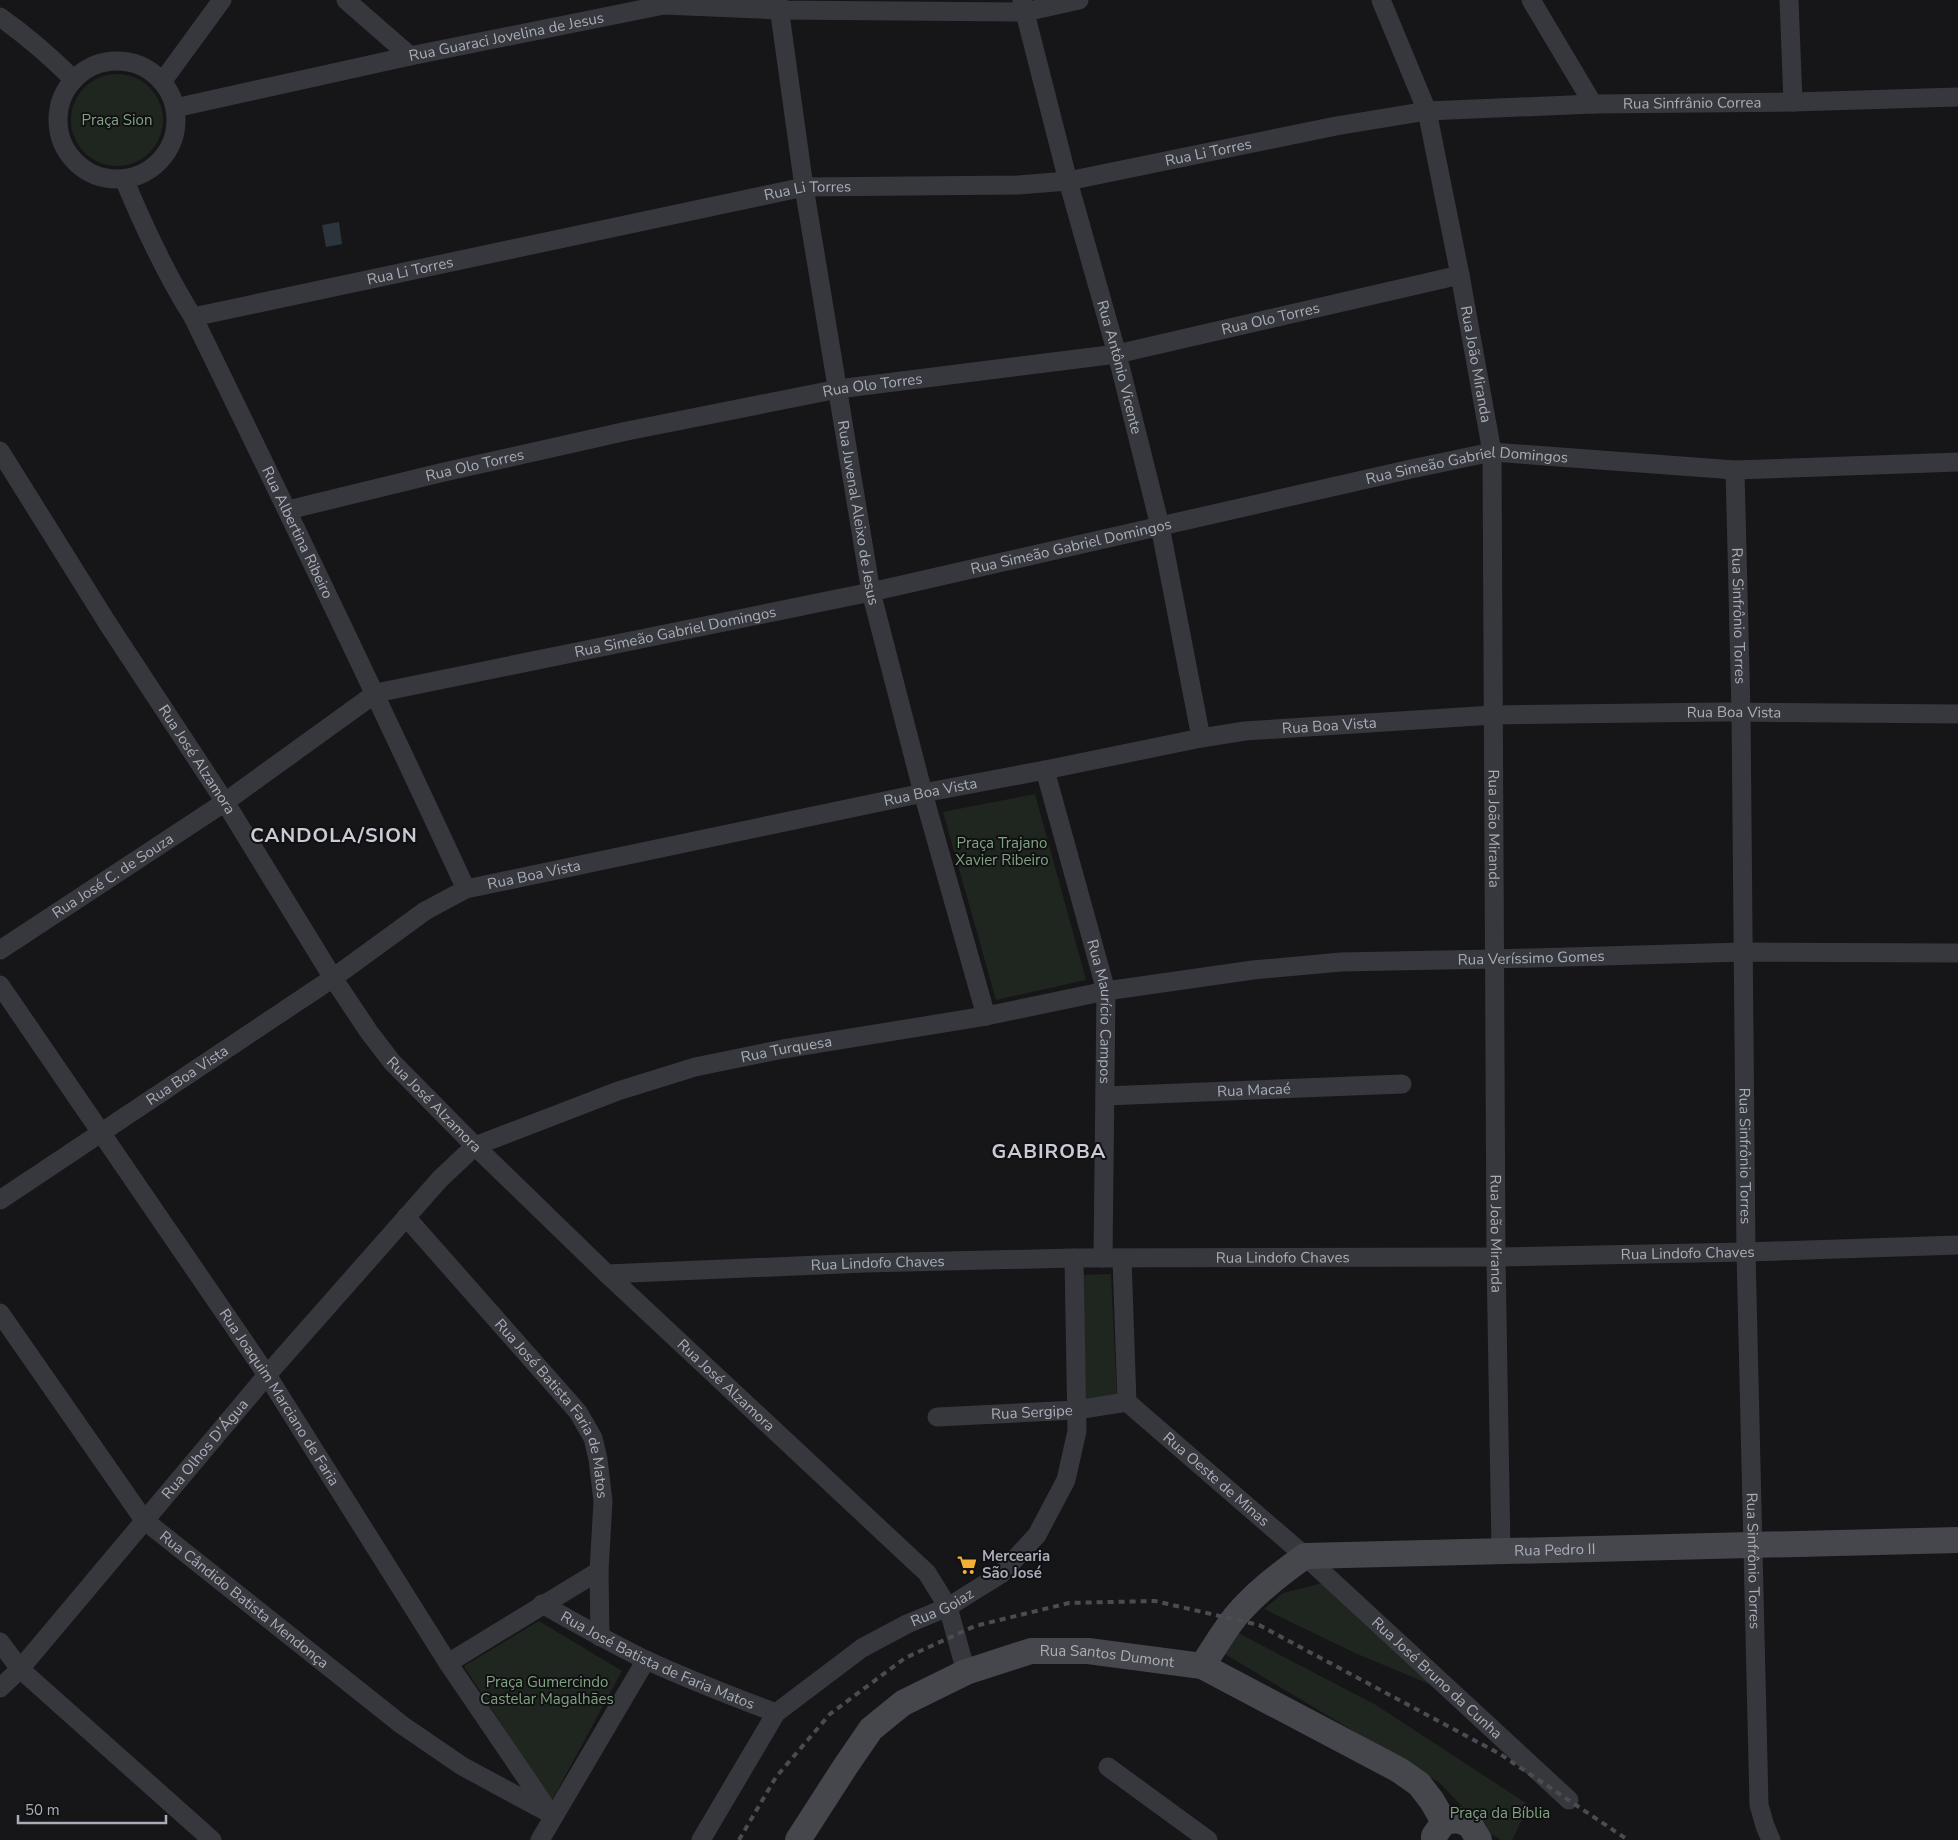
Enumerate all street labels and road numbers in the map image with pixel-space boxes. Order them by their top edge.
street label: Rua Guaraci Jovelina de Jesus [407,7,606,66]
street label: Rua Sinfrânio Correa [1623,92,1762,114]
street label: Rua Li Torres [1163,134,1253,171]
street label: Rua Li Torres [762,177,851,205]
street label: Rua Li Torres [365,252,455,290]
street label: Rua Antônio Vicente [1092,298,1147,436]
street label: Rua Olo Torres [1219,298,1322,340]
street label: Rua João Miranda [1456,304,1496,424]
street label: Rua Olo Torres [821,368,924,402]
street label: Rua Juvenal Aleixo de Jesus [833,419,884,607]
street label: Rua Simeão Gabriel Domingos [1364,442,1569,489]
street label: Rua Olo Torres [423,444,526,486]
street label: Rua Albertina Ribeiro [257,463,338,602]
street label: Rua Simeão Gabriel Domingos [969,514,1174,579]
street label: Rua Sinfrônio Torres [1727,547,1750,684]
street label: Rua Simeão Gabriel Domingos [573,602,778,662]
street label: Rua José Alzamora [154,701,240,818]
street label: Rua Boa Vista [1686,702,1781,722]
street label: Rua Boa Vista [1281,713,1377,739]
street label: Rua João Miranda [1484,769,1504,888]
street label: Rua Boa Vista [882,773,979,811]
street label: Rua José C. de Souza [48,829,177,923]
street label: Rua Boa Vista [486,855,582,894]
street label: Rua Maurício Campos [1082,937,1116,1084]
street label: Rua Veríssimo Gomes [1457,946,1605,970]
street label: Rua Turquesa [739,1031,833,1067]
street label: Rua Boa Vista [142,1041,232,1110]
street label: Rua José Alzamora [382,1052,486,1157]
street label: Rua Macaé [1217,1079,1291,1101]
street label: Rua Sinfrônio Torres [1734,1088,1756,1224]
street label: Rua João Miranda [1486,1174,1507,1293]
street label: Rua Lindofo Chaves [1621,1242,1755,1265]
street label: Rua Lindofo Chaves [1216,1247,1350,1268]
street label: Rua Lindofo Chaves [810,1251,945,1275]
street label: Rua Joaquim Marciano de Faria [215,1305,344,1490]
street label: Rua José Batista Faria de Matos [490,1315,613,1499]
street label: Rua José Alzamora [673,1334,779,1436]
street label: Rua Olhos D'Água [157,1395,253,1503]
street label: Rua Sergipe [991,1400,1073,1424]
street label: Rua Oeste de Minas [1159,1428,1274,1531]
street label: Rua Sinfrônio Torres [1742,1492,1765,1629]
street label: Rua Cândido Batista Mendonça [155,1526,333,1673]
street label: Rua Pedro II [1514,1539,1596,1561]
street label: Rua Goiaz [908,1584,977,1631]
street label: Rua José Batista de Faria Matos [557,1606,758,1714]
street label: Rua José Bruno da Cunha [1367,1612,1507,1743]
street label: Rua Santos Dumont [1040,1641,1176,1672]

